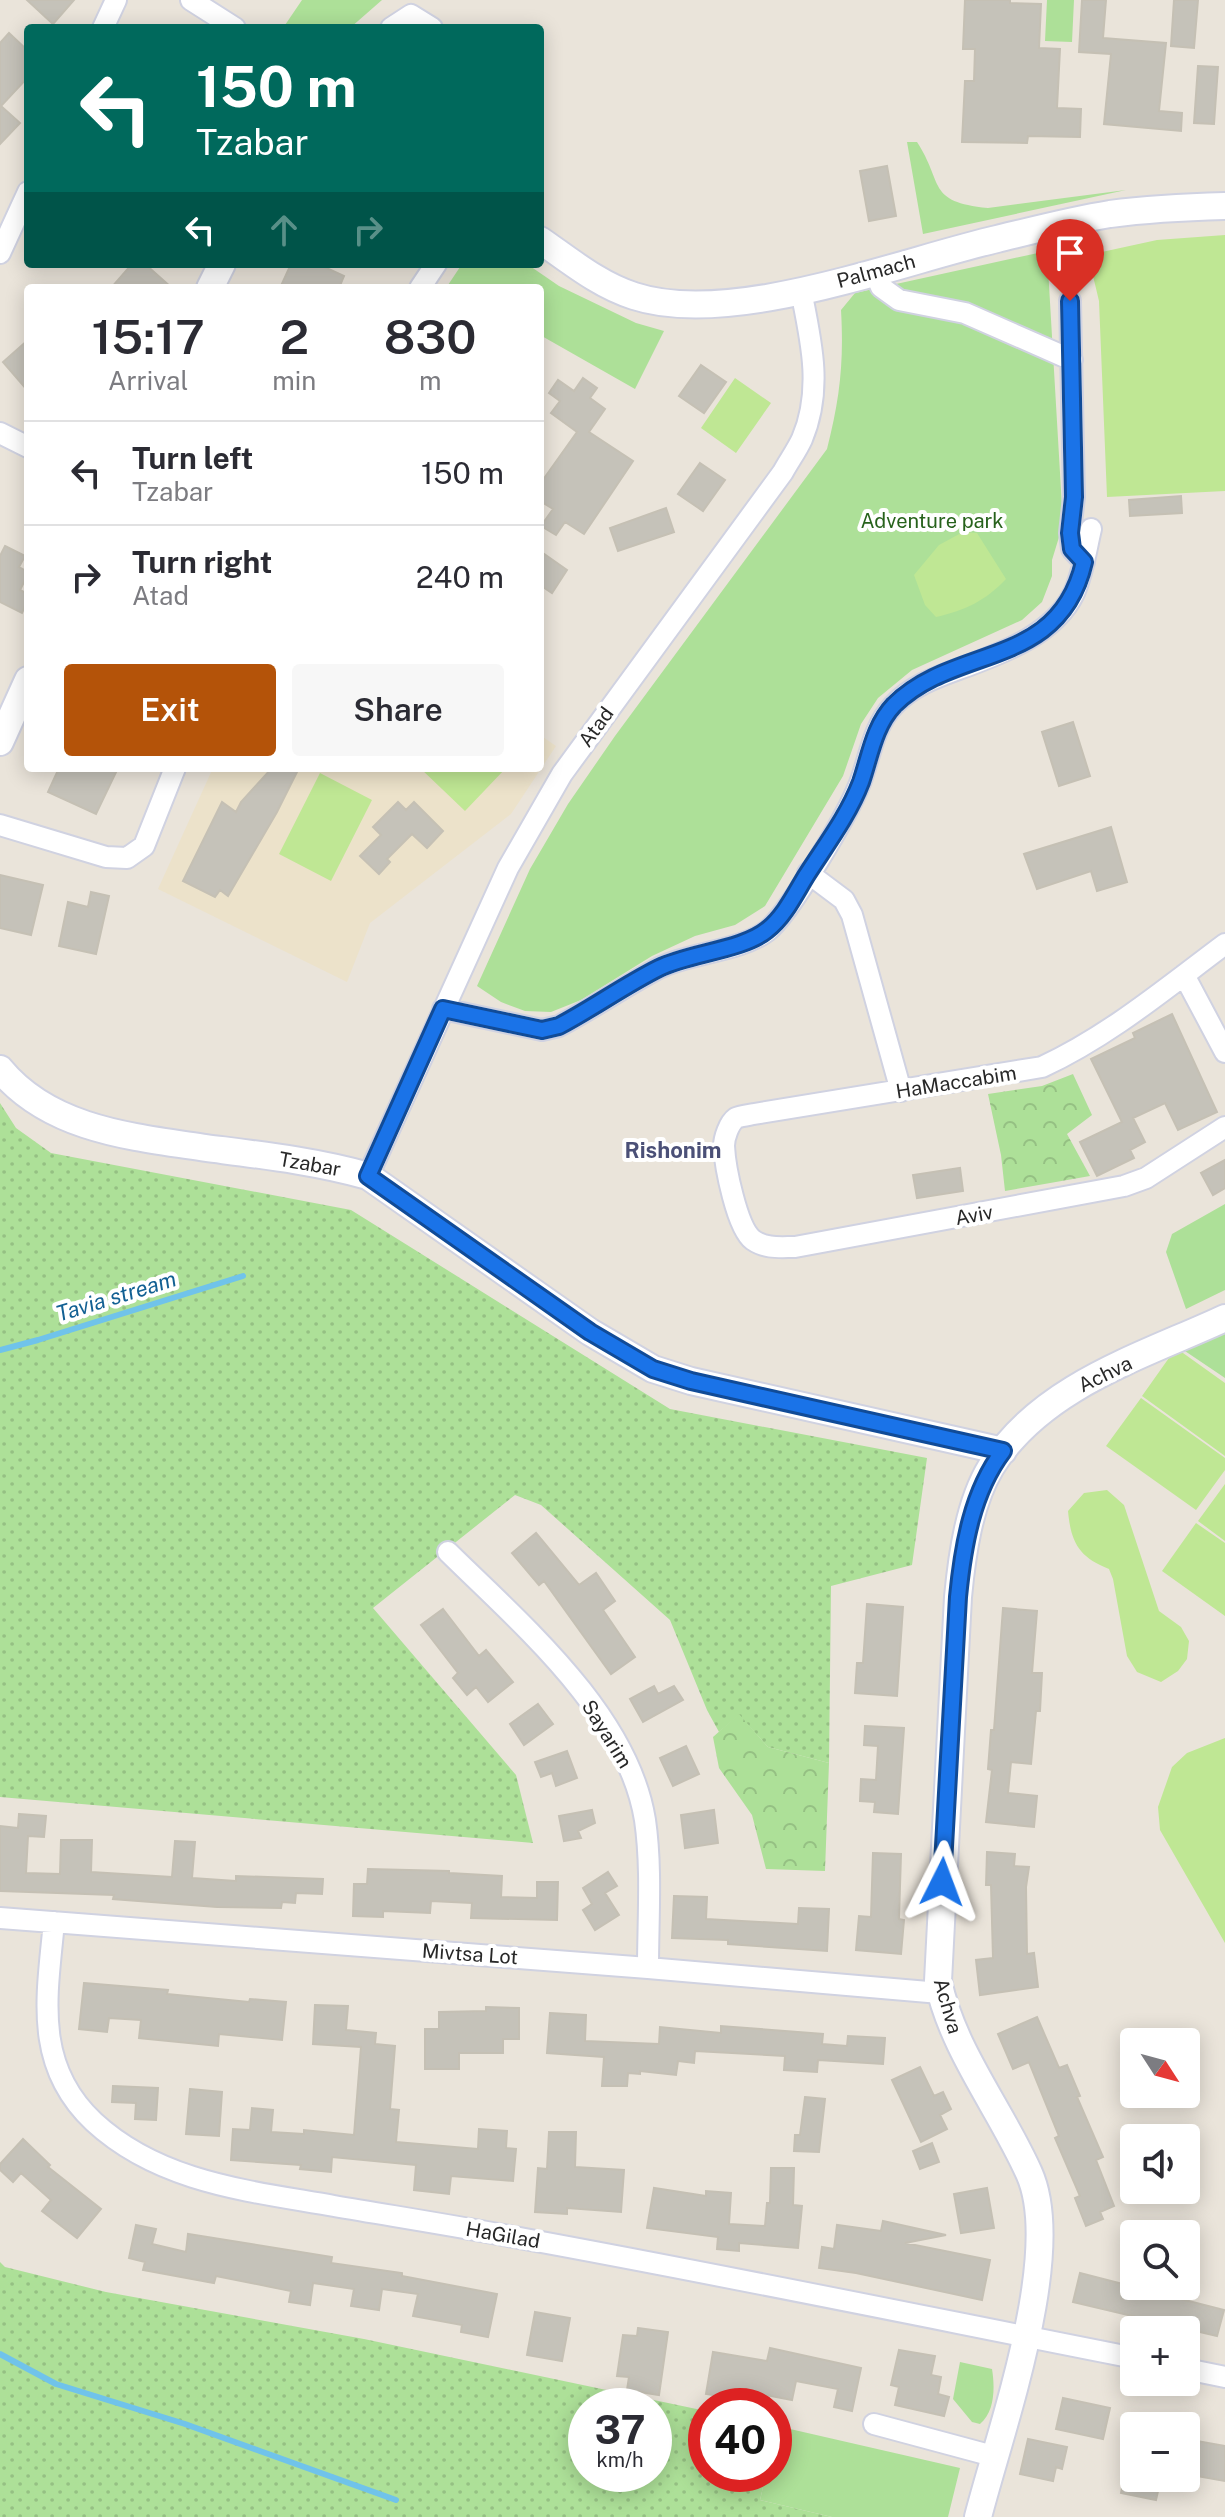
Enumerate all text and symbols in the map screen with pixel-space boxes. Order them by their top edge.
text: 150 m [196,54,357,120]
icon: left [64,56,168,160]
text: Tzabar [196,121,309,163]
icon: left [178,208,222,252]
icon: ahead [262,208,306,252]
icon: right [346,208,390,252]
pin [1036,219,1104,301]
icon: arrive [1048,231,1092,275]
street label: Palmach [834,249,918,293]
text: 15:17 [91,308,205,365]
text: 2 [279,308,309,365]
text: 830 [384,308,476,365]
text: Arrival [108,365,188,396]
text: min [272,365,316,396]
text: m [419,365,441,396]
text: Turn left [132,440,253,476]
icon: left [64,451,108,495]
text: 150 m [421,455,504,491]
text: Tzabar [132,476,213,507]
park label: Adventure park [860,509,1004,533]
text: Turn right [132,544,272,580]
icon: right [64,555,108,599]
text: 240 m [416,559,504,595]
text: Atad [132,580,189,611]
button: Exit [64,664,276,756]
button: Share [292,664,504,756]
street label: Atad [573,702,619,752]
street label: HaMaccabim [894,1061,1018,1103]
district label: Rishonim [624,1137,722,1163]
street label: Tzabar [277,1147,343,1181]
street label: Aviv [953,1200,995,1230]
water label: Tavia stream [53,1265,179,1327]
street label: Achva [1074,1351,1136,1397]
street label: Sayarim [577,1696,637,1772]
position arrow [900,1840,984,1924]
street label: Mivtsa Lot [421,1939,519,1969]
street label: Achva [929,1975,967,2037]
north arrow [1120,2028,1200,2108]
map controls [1120,2028,1200,2492]
button: sound [1120,2124,1200,2204]
street label: HaGilad [464,2217,542,2253]
button: search [1120,2220,1200,2300]
button: + [1120,2316,1200,2396]
speed limit sign: 40 [688,2388,792,2492]
text: 37 [595,2406,645,2453]
button: − [1120,2412,1200,2492]
text: km/h [596,2448,644,2472]

